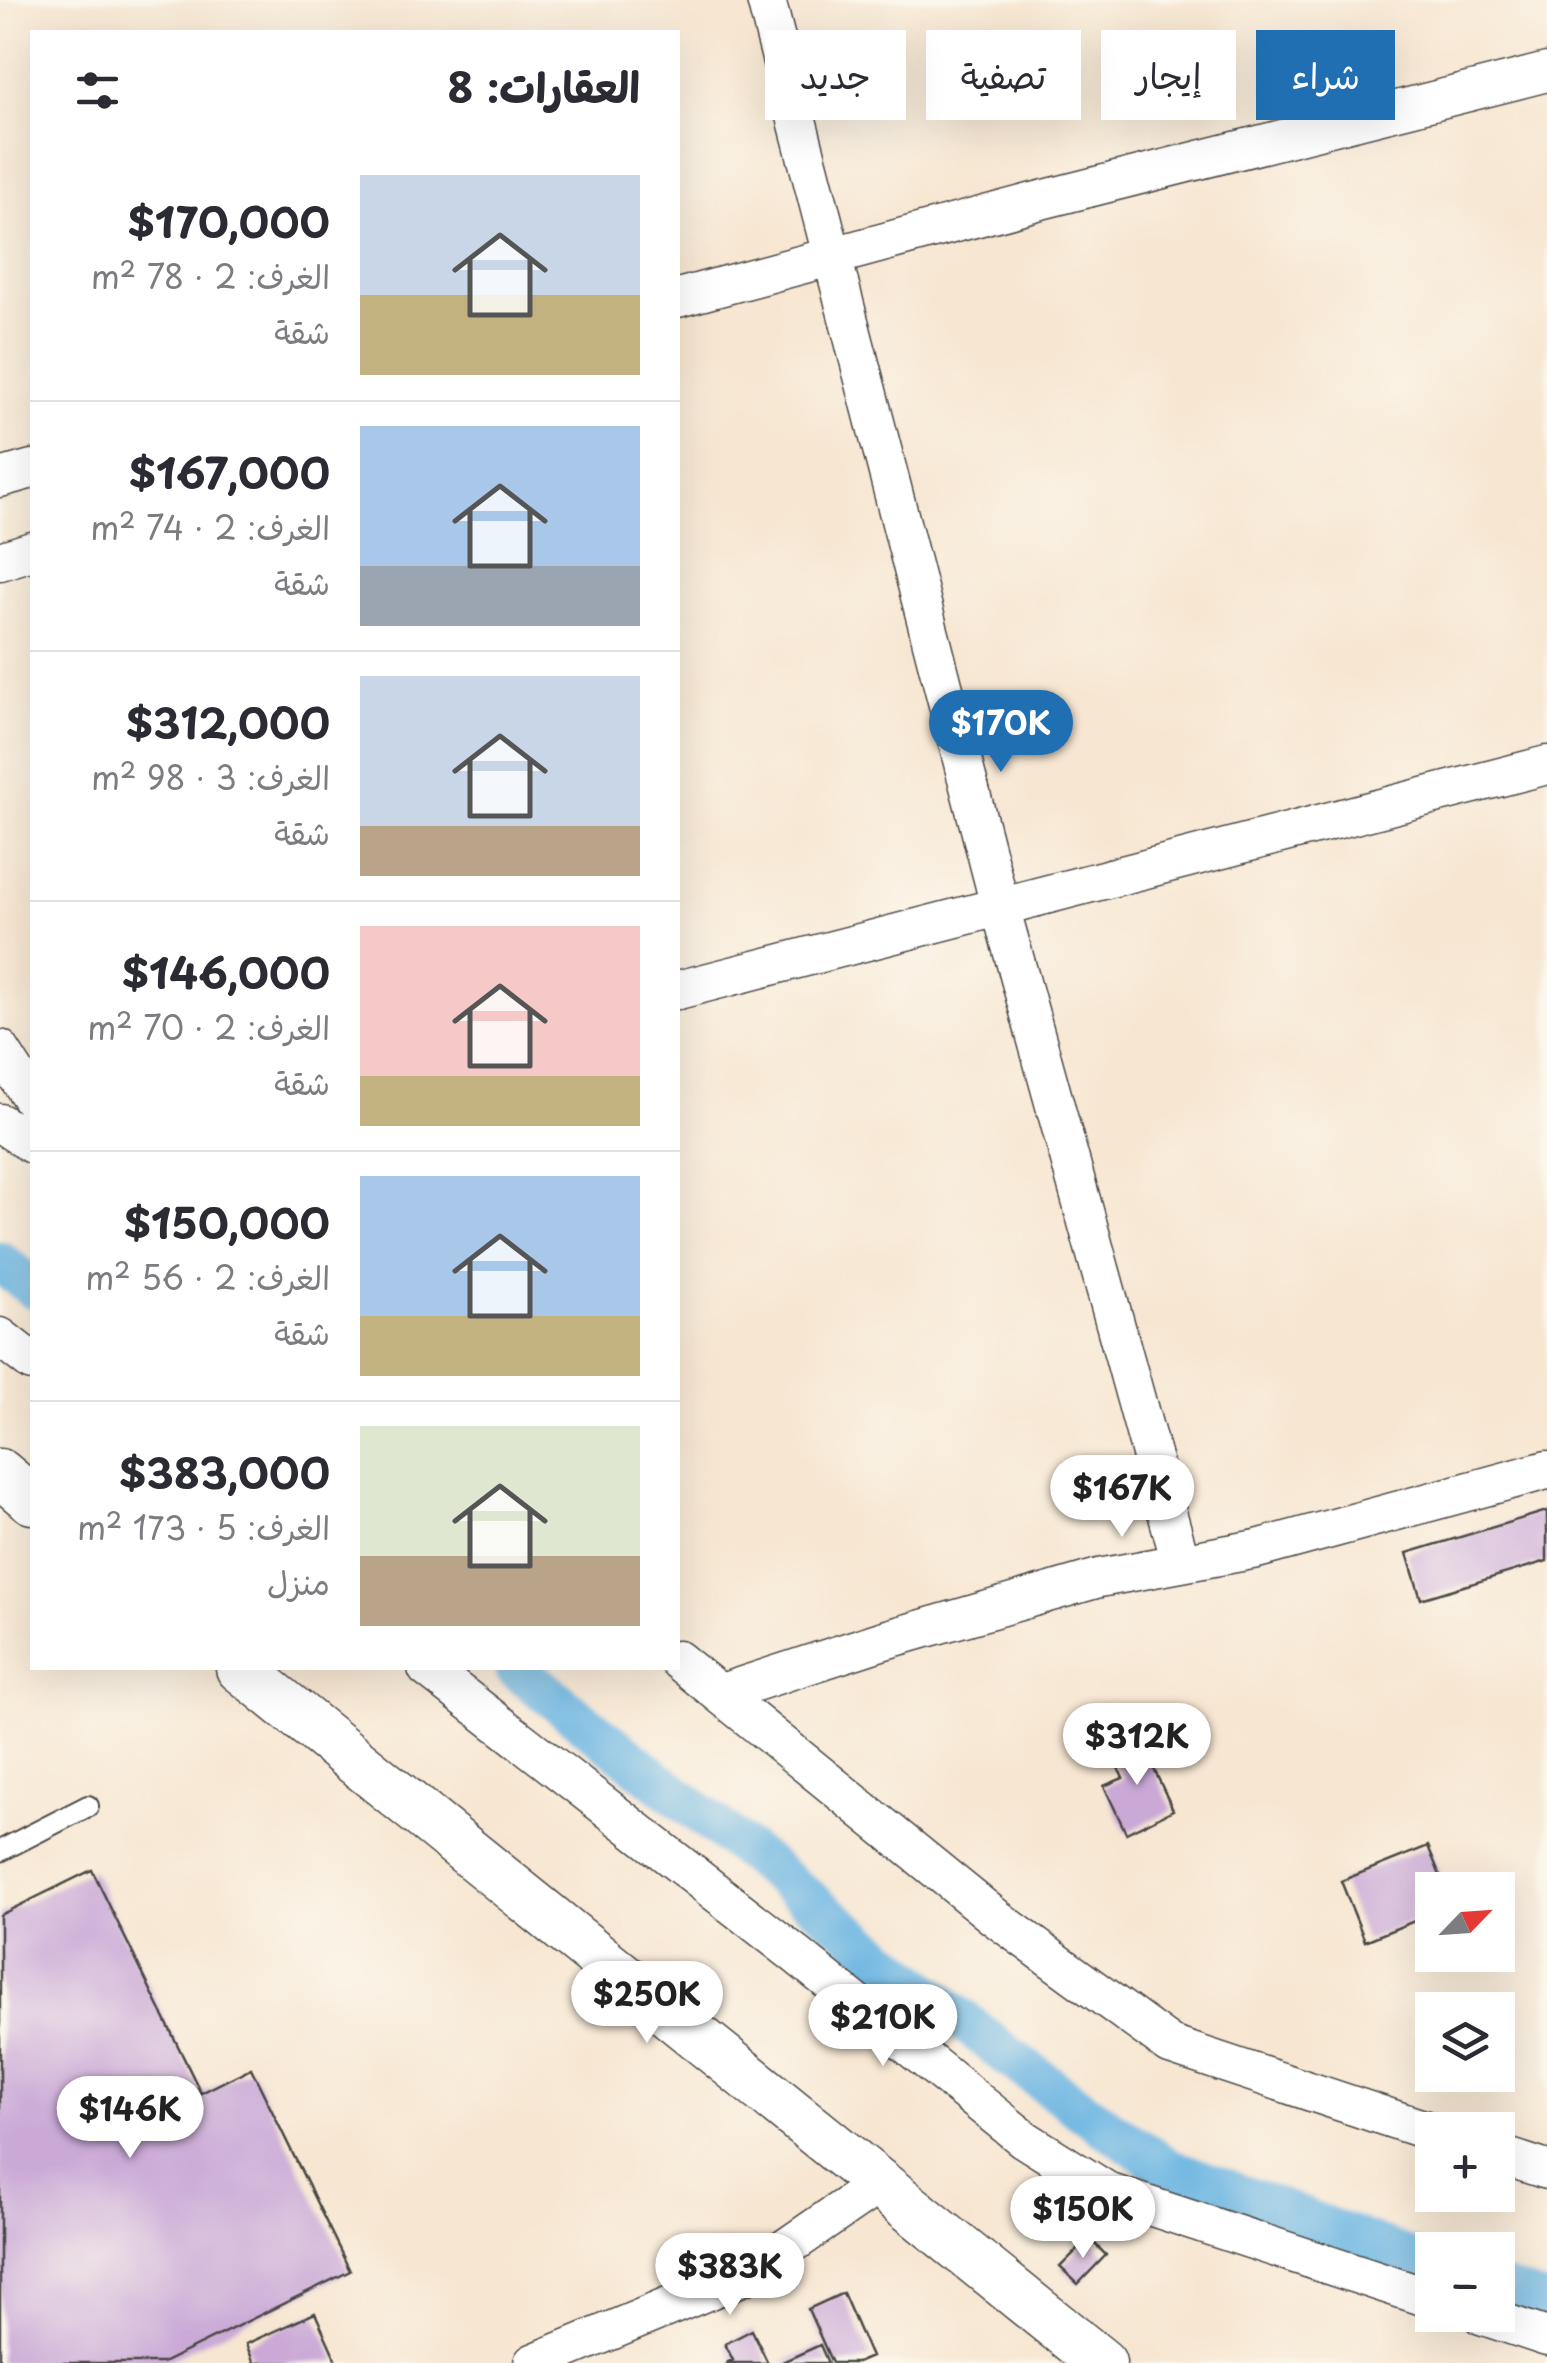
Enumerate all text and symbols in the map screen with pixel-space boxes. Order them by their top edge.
chip: جديد [765,30,906,120]
chip: تصفية [926,30,1081,120]
chip: إيجار [1101,30,1236,120]
chip: شراء [1256,30,1395,120]
text: العقارات: 8 [447,54,640,117]
icon: filters [70,63,125,118]
text: $170,000 [128,189,330,252]
icon: home [440,215,560,335]
text: الغرف: 2 · 78 m² [91,252,330,300]
text: شقة [274,307,330,355]
text: $167,000 [129,440,330,503]
icon: home [440,466,560,586]
text: الغرف: 2 · 74 m² [90,503,330,551]
text: شقة [274,558,330,606]
text: $312,000 [126,690,330,753]
pin: $170K [931,690,1071,775]
text: $170K [951,698,1051,746]
icon: home [440,716,560,836]
text: الغرف: 3 · 98 m² [91,753,330,801]
text: شقة [274,808,330,856]
text: $146,000 [122,940,330,1003]
icon: home [440,966,560,1086]
text: الغرف: 2 · 70 m² [87,1003,330,1051]
text: شقة [274,1058,330,1106]
text: $150,000 [124,1190,330,1253]
icon: home [440,1216,560,1336]
text: الغرف: 2 · 56 m² [85,1253,330,1301]
text: شقة [274,1308,330,1356]
text: $383,000 [119,1440,330,1503]
pin: $167K [1052,1455,1192,1540]
text: $167K [1072,1463,1172,1511]
icon: home [440,1466,560,1586]
text: الغرف: 5 · 173 m² [77,1503,330,1551]
text: منزل [267,1558,330,1606]
pin: $312K [1067,1703,1207,1788]
text: $312K [1085,1711,1189,1759]
north arrow [1415,1872,1515,1972]
map controls [1415,1872,1515,2332]
pin: $250K [577,1961,717,2046]
text: $250K [593,1969,701,2017]
pin: $210K [813,1984,953,2069]
text: $210K [830,1992,936,2040]
button: layers [1415,1992,1515,2092]
pin: $146K [60,2076,200,2161]
text: $146K [79,2084,181,2132]
button: + [1415,2112,1515,2212]
pin: $150K [1013,2176,1153,2261]
text: $150K [1032,2184,1134,2232]
button: − [1415,2232,1515,2332]
pin: $383K [660,2233,800,2318]
text: $383K [677,2241,783,2289]

